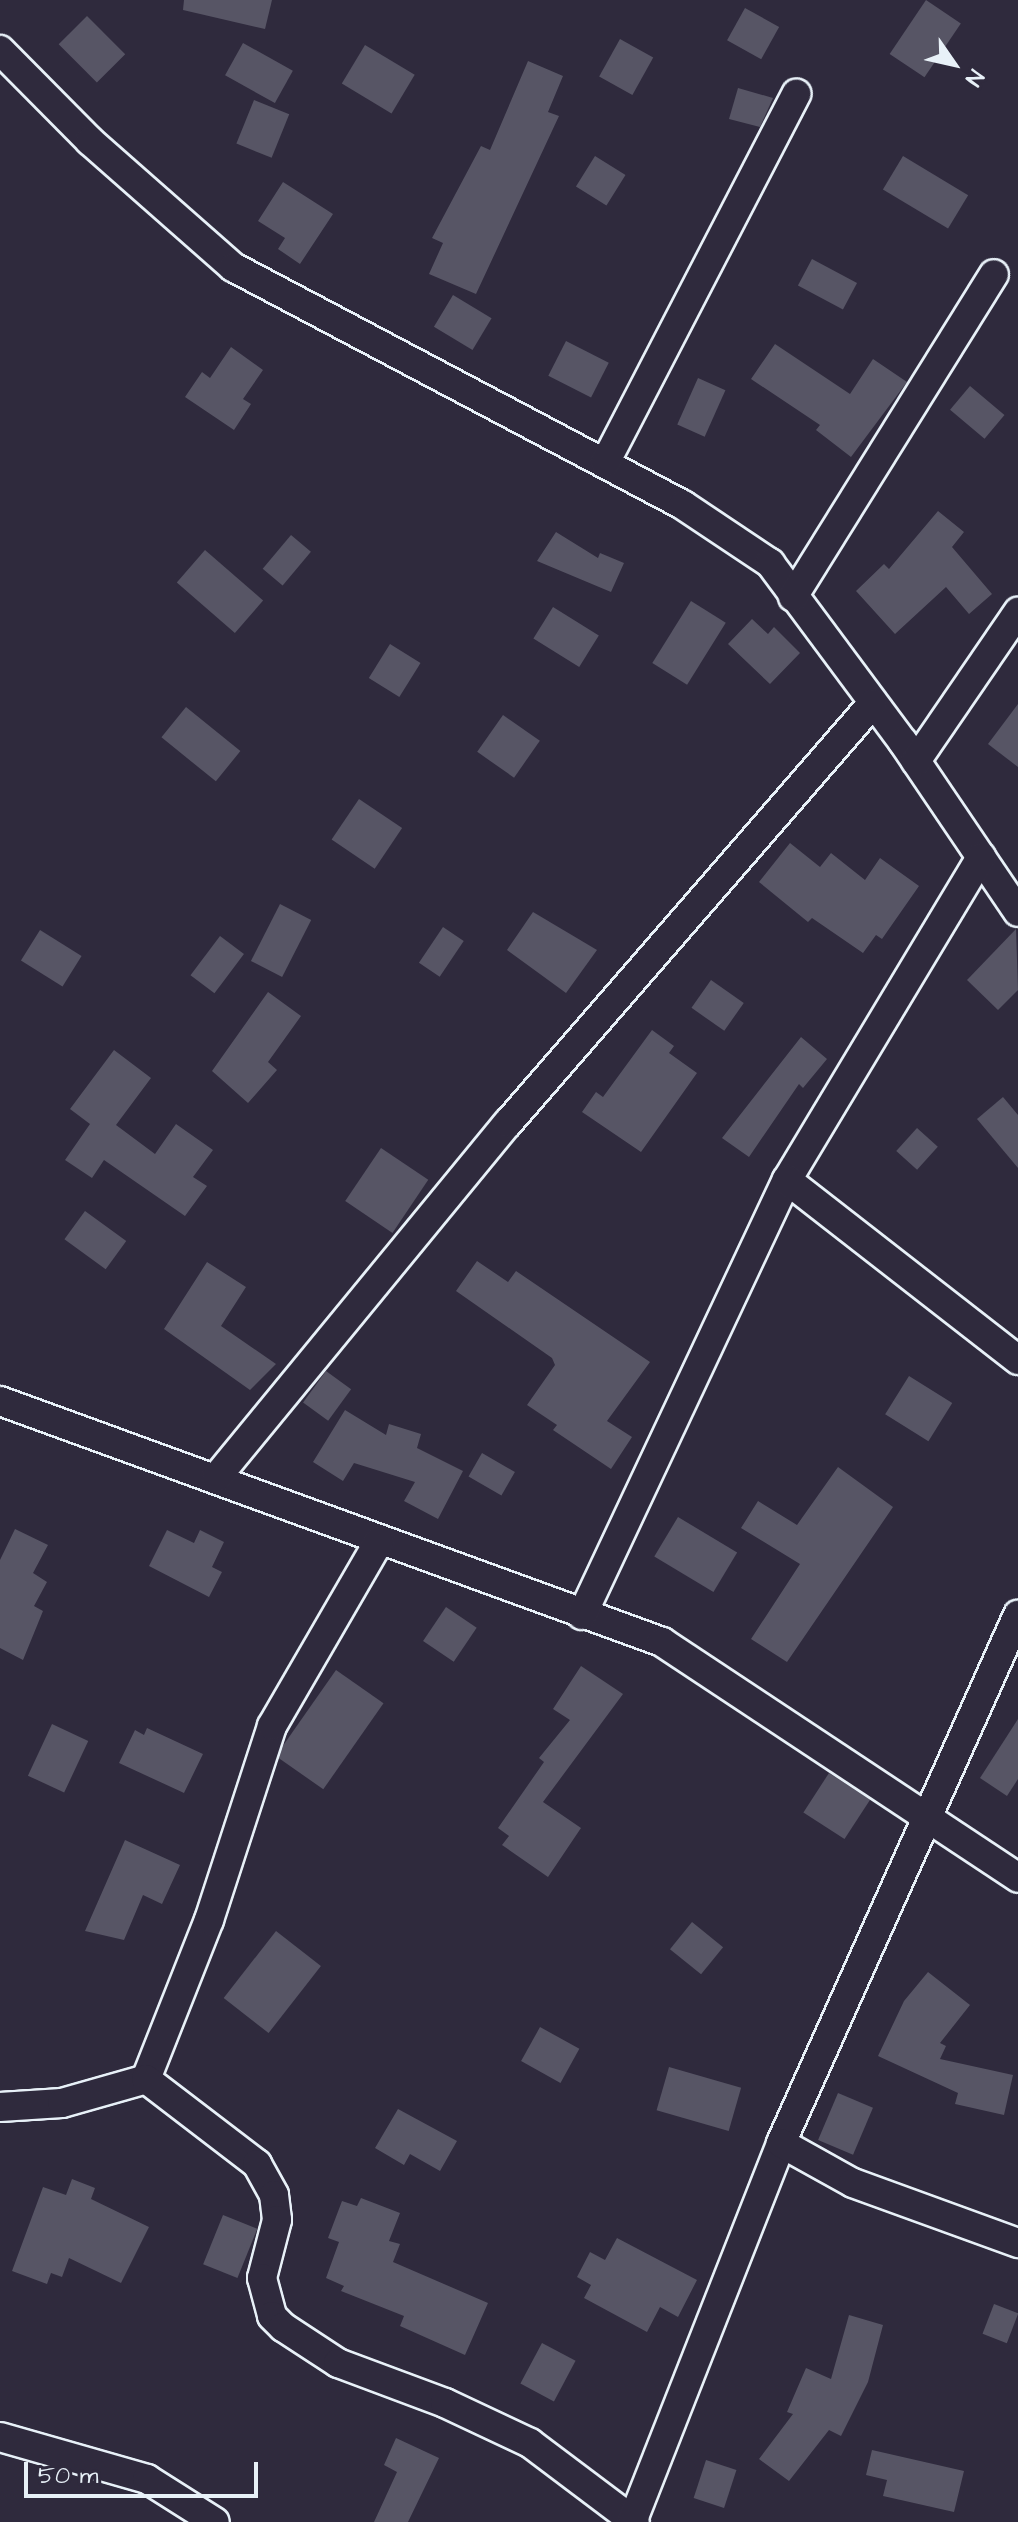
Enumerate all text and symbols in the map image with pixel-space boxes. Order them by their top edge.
north arrow [914,24,994,104]
text: N [958,63,991,92]
scale bar [28,2446,262,2496]
text: 50 m [38,2459,98,2493]

